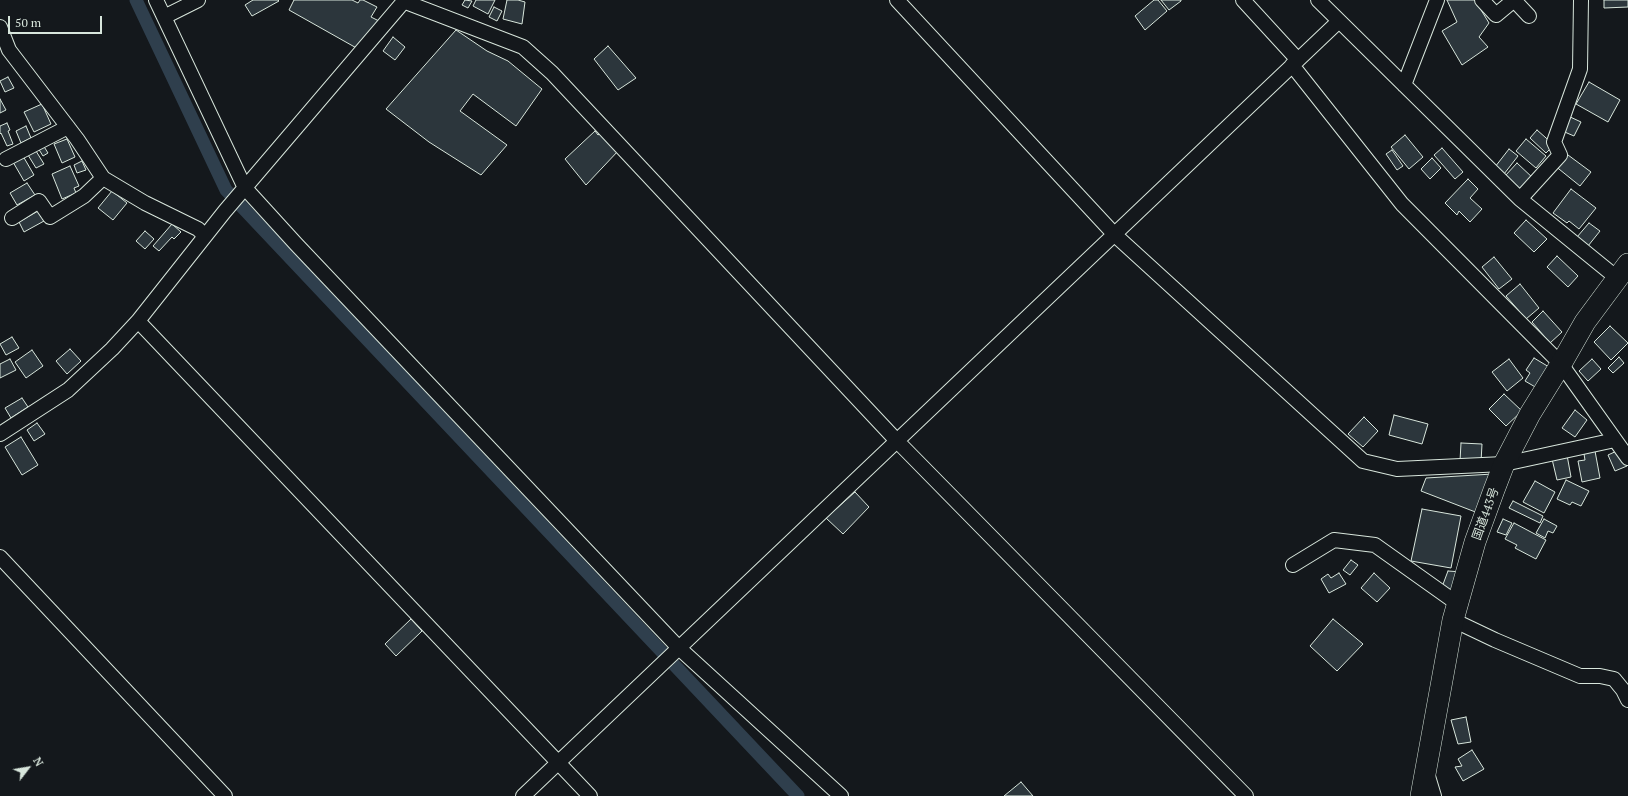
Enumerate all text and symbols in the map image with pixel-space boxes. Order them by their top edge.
scale bar [10,8,104,34]
text: 50 m [15,15,41,30]
street label: 国道443号 [1470,486,1502,542]
north arrow [8,748,48,788]
text: N [30,755,46,769]

